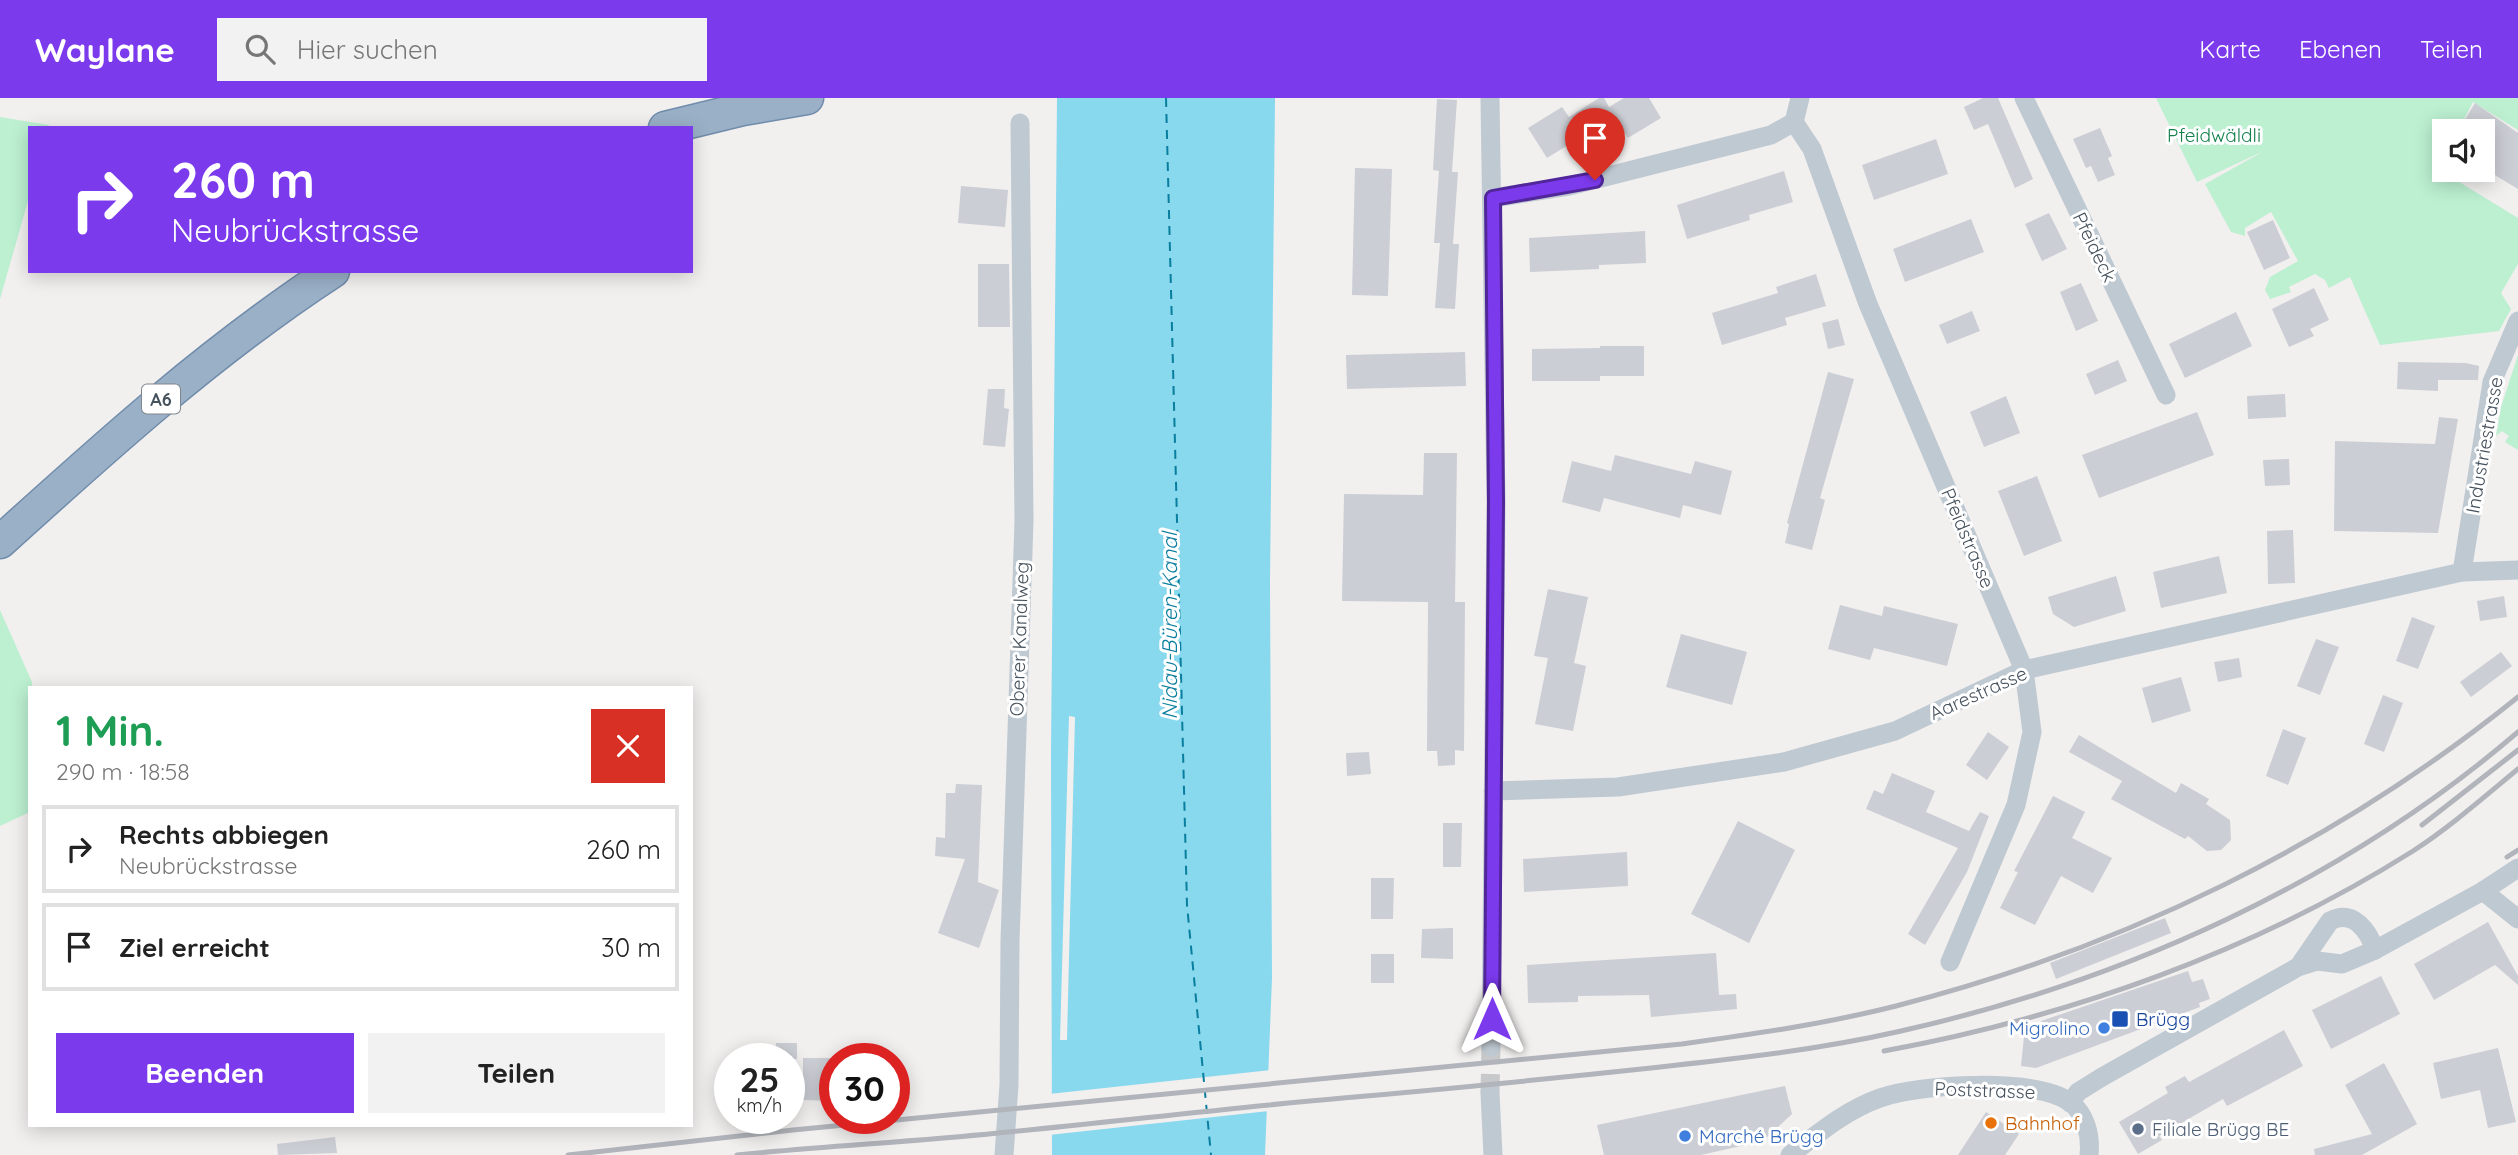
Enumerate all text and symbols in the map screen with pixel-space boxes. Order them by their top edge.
search box [217,18,707,81]
text: Waylane [35,29,175,70]
icon: search [241,30,279,68]
text: Hier suchen [297,33,438,66]
text: Karte [2199,34,2261,64]
text: Ebenen [2299,34,2382,64]
text: Teilen [2420,34,2483,64]
pin [1565,108,1625,180]
icon: arrive [1576,119,1614,157]
map controls [2432,119,2495,182]
button: sound [2432,119,2495,182]
park label: Pfeidwäldli [2167,123,2261,147]
text: 260 m [171,149,315,210]
icon: right [56,154,147,245]
street label: Pfeideck [2068,208,2122,286]
text: Neubrückstrasse [171,210,419,250]
street label: Industriestrasse [2460,375,2508,515]
road number: A6 [142,384,180,414]
street label: Pfeidstrasse [1936,484,2000,592]
water label: Nidau-Büren-Kanal [1156,530,1182,720]
street label: Oberer Kanalweg [1004,561,1034,717]
street label: Aarestrasse [1925,661,2031,725]
text: 1 Min. [56,704,164,757]
button: close [591,709,665,783]
text: 290 m · 18:58 [56,757,190,786]
text: Rechts abbiegen [119,818,329,851]
icon: right [60,830,98,868]
text: 260 m [586,833,661,866]
text: Neubrückstrasse [119,851,297,880]
icon: arrive [60,928,98,966]
text: Ziel erreicht [119,931,270,964]
text: 30 m [601,931,661,964]
position arrow [1455,982,1529,1056]
place label: Brügg [2136,1007,2190,1031]
marker: Brügg [2110,1009,2130,1029]
place label: Migrolino [2009,1016,2090,1040]
marker: Migrolino [2096,1020,2112,1036]
button: Beenden [56,1033,354,1113]
button: Teilen [368,1033,665,1113]
speed limit sign: 30 [819,1043,910,1134]
text: 25 [739,1057,780,1101]
street label: Poststrasse [1934,1076,2036,1104]
text: km/h [737,1094,782,1117]
place label: Bahnhof [2005,1111,2080,1135]
marker: Bahnhof [1983,1115,1999,1131]
place label: Filiale Brügg BE [2152,1117,2289,1141]
marker: Filiale Brügg BE [2130,1121,2146,1137]
place label: Marché Brügg [1699,1124,1824,1148]
marker: Marché Brügg [1677,1128,1693,1144]

